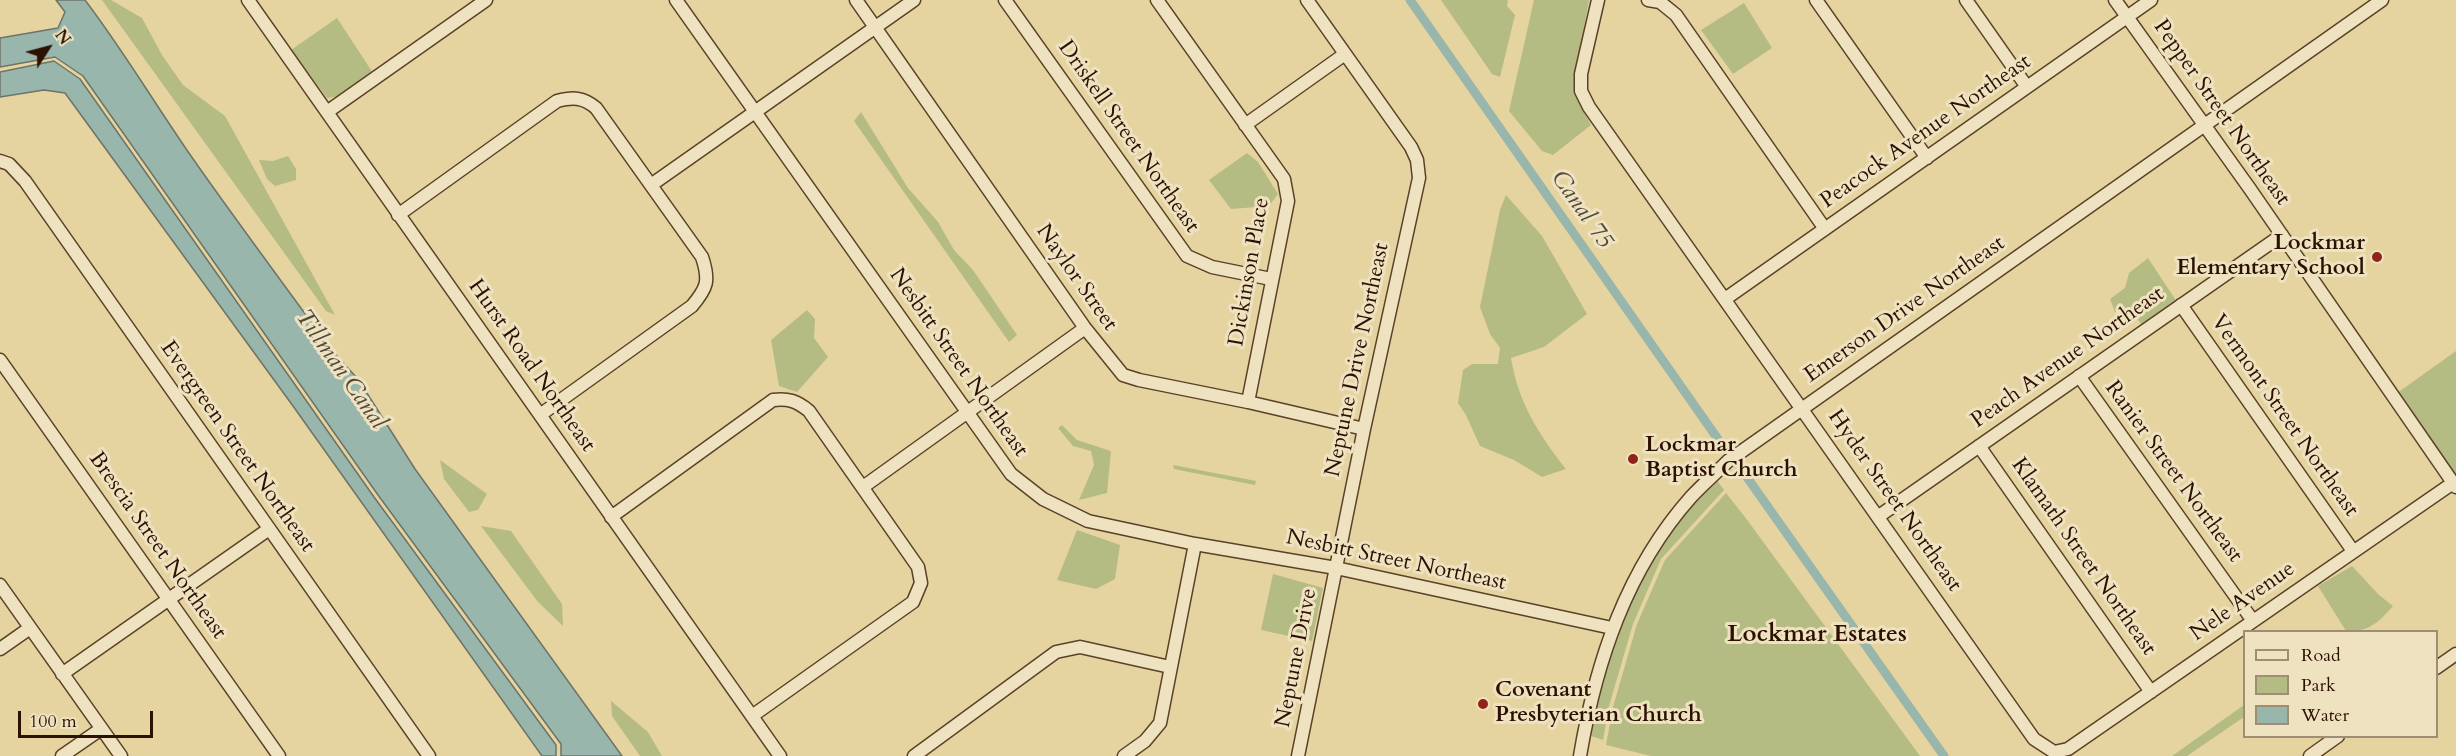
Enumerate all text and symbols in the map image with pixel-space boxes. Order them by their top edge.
street label: Pepper Street Northeast [2147,15,2295,211]
north arrow [18,18,78,78]
text: N [50,25,76,49]
street label: Driskell Street Northeast [1052,36,1204,238]
street label: Peacock Avenue Northeast [1816,49,2036,215]
water label: Canal 75 [1544,166,1618,254]
street label: Dickinson Place [1224,196,1276,348]
street label: Naylor Street [1030,220,1122,336]
street label: Emerson Drive Northeast [1800,231,2010,389]
place label: Lockmar Elementary School [2176,231,2365,282]
street label: Neptune Drive Northeast [1320,241,1396,479]
marker: Lockmar Elementary School [2370,250,2384,264]
street label: Nesbitt Street Northeast [883,264,1033,462]
street label: Hurst Road Northeast [462,275,600,457]
street label: Peach Avenue Northeast [1967,281,2169,435]
water label: Tillman Canal [288,305,392,435]
street label: Vermont Street Northeast [2204,310,2364,522]
street label: Evergreen Street Northeast [154,336,320,558]
street label: Ranier Street Northeast [2098,376,2248,568]
street label: Hyder Street Northeast [1821,405,1967,597]
place label: Lockmar Baptist Church [1645,433,1797,484]
street label: Brescia Street Northeast [82,447,232,645]
marker: Lockmar Baptist Church [1626,452,1640,466]
street label: Klamath Street Northeast [2005,453,2161,661]
street label: Nesbitt Street Northeast [1284,525,1508,597]
street label: Nele Avenue [2186,556,2300,648]
street label: Neptune Drive [1271,586,1323,730]
district label: Lockmar Estates [1727,621,1907,649]
legend [2243,630,2438,738]
text: Road [2301,643,2341,668]
text: Park [2301,673,2336,698]
place label: Covenant Presbyterian Church [1495,678,1702,730]
marker: Covenant Presbyterian Church [1476,697,1490,711]
scale bar [21,699,156,737]
text: Water [2301,703,2349,728]
text: 100 m [29,709,77,734]

